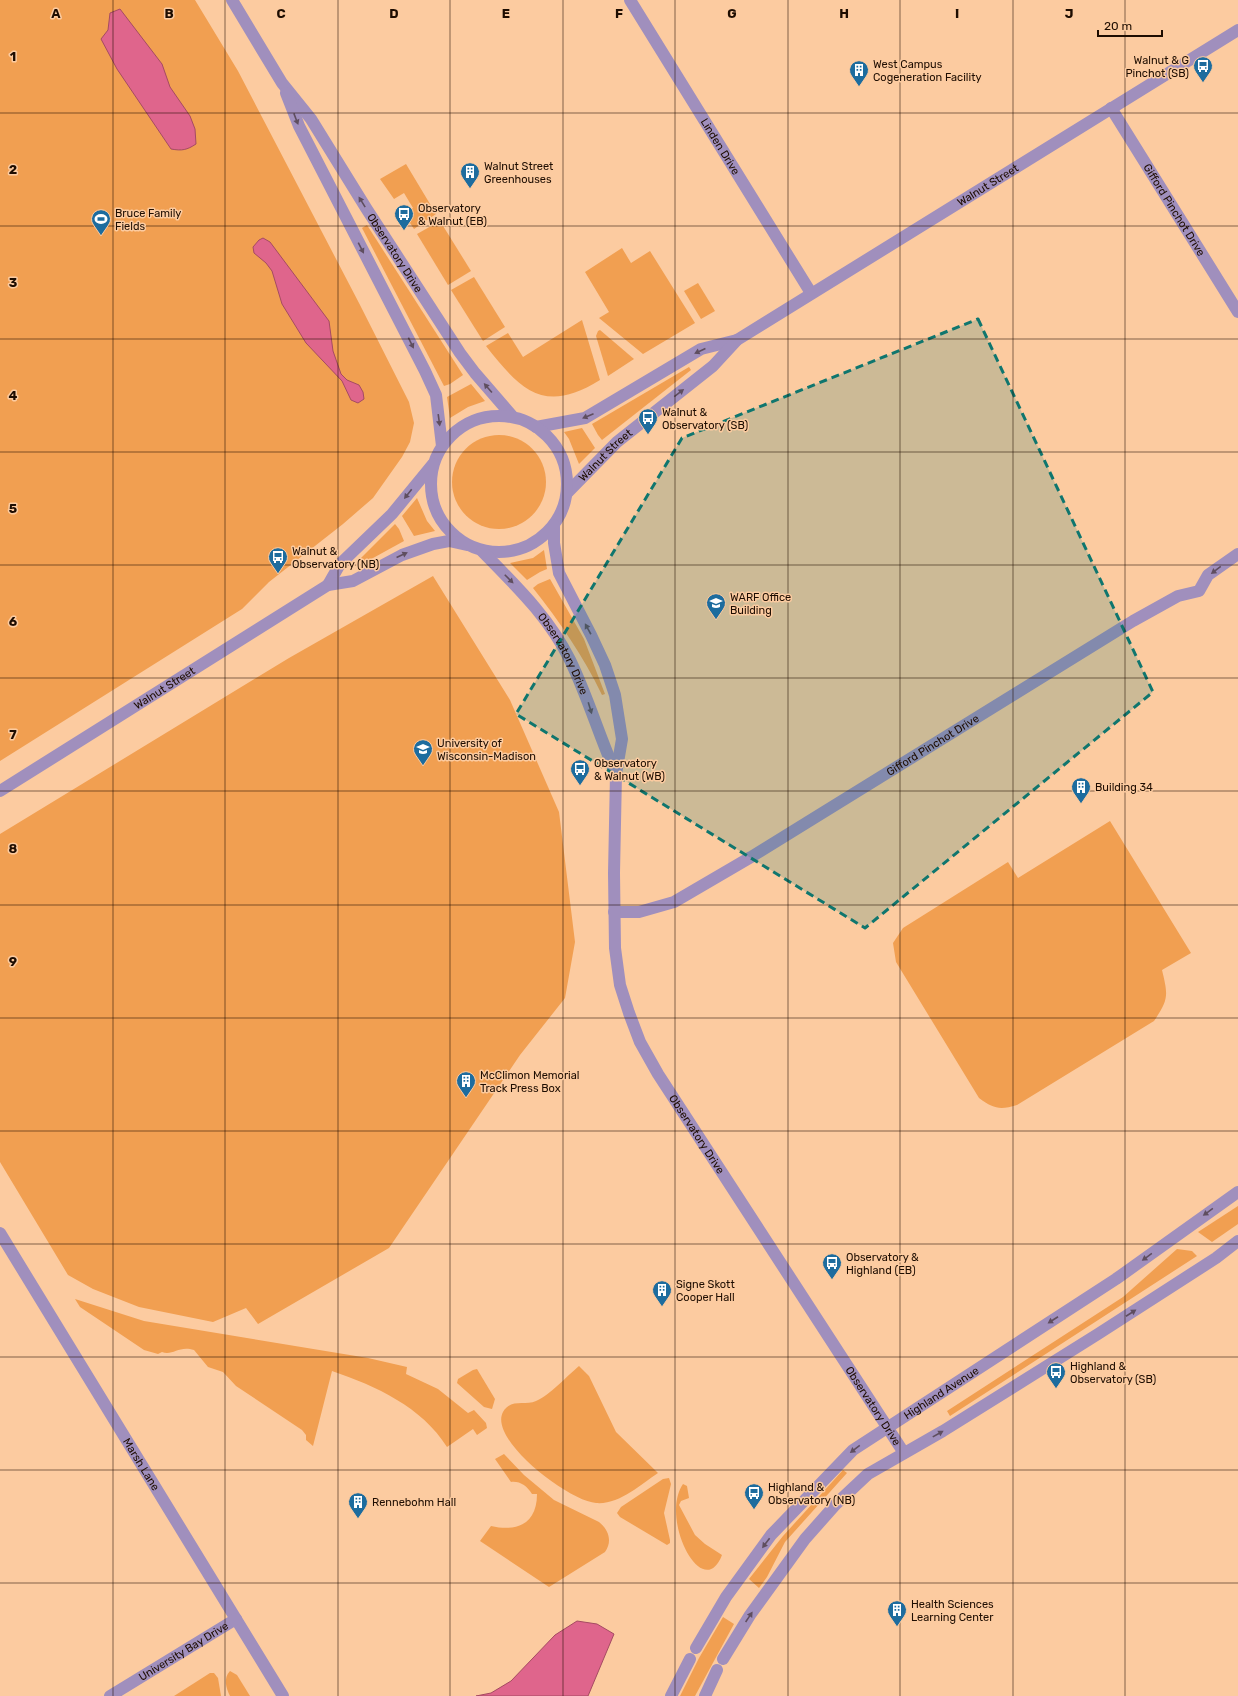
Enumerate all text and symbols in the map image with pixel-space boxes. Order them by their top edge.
text: A [51,6,61,21]
text: B [164,6,174,21]
text: C [276,6,286,21]
text: D [389,6,399,21]
text: E [502,6,510,21]
text: F [615,6,623,21]
text: G [727,6,737,21]
text: H [839,6,849,21]
text: I [955,6,959,21]
text: J [1065,6,1073,21]
scale bar [1098,12,1162,38]
text: 20 m [1104,19,1132,33]
text: 1 [10,49,16,64]
place label: Walnut & G Pinchot (SB) [1125,54,1189,80]
bus stop icon: Walnut & G Pinchot (SB) [1192,55,1214,83]
place label: West Campus Cogeneration Facility [873,58,982,84]
building icon: West Campus Cogeneration Facility [848,59,870,87]
one-way arrow [294,114,300,126]
street label: Linden Drive [698,116,743,177]
place label: Walnut Street Greenhouses [484,160,554,186]
building icon: Walnut Street Greenhouses [459,161,481,189]
street label: Walnut Street [955,161,1021,209]
street label: Gifford Pinchot Drive [1141,161,1208,258]
text: 2 [9,162,17,177]
one-way arrow [358,197,366,207]
place label: Observatory & Walnut (EB) [418,202,487,228]
bus stop icon: Observatory & Walnut (EB) [393,203,415,231]
place label: Bruce Family Fields [115,207,181,233]
sports icon: Bruce Family Fields [90,208,112,236]
street label: Observatory Drive [365,211,425,295]
one-way arrow [358,242,365,254]
text: 3 [9,275,18,290]
one-way arrow [408,337,414,349]
one-way arrow [693,348,705,354]
one-way arrow [483,383,492,393]
text: 4 [9,388,18,403]
one-way arrow [673,389,684,397]
place label: Walnut & Observatory (SB) [662,406,748,432]
bus stop icon: Walnut & Observatory (SB) [637,407,659,435]
one-way arrow [582,413,593,419]
one-way arrow [436,414,442,426]
street label: Walnut Street [576,426,635,484]
one-way arrow [404,489,413,500]
text: 5 [9,501,17,516]
place label: Walnut & Observatory (NB) [292,545,380,571]
bus stop icon: Walnut & Observatory (NB) [267,546,289,574]
one-way arrow [396,552,408,558]
one-way arrow [1210,565,1221,574]
one-way arrow [504,574,514,584]
place label: WARF Office Building [730,591,791,617]
school or university icon: WARF Office Building [705,592,727,620]
street label: Observatory Drive [535,610,591,696]
text: 6 [9,614,18,629]
one-way arrow [585,623,591,635]
street label: Walnut Street [131,663,198,712]
one-way arrow [587,702,593,714]
street label: Gifford Pinchot Drive [884,711,981,778]
text: 7 [9,727,17,742]
place label: University of Wisconsin-Madison [437,737,536,763]
school or university icon: University of Wisconsin-Madison [412,738,434,766]
place label: Observatory & Walnut (WB) [594,757,665,783]
bus stop icon: Observatory & Walnut (WB) [569,758,591,786]
building icon: Building 34 [1070,776,1092,804]
place label: Building 34 [1095,781,1153,794]
text: 8 [9,841,18,856]
text: 9 [9,954,17,969]
place label: McClimon Memorial Track Press Box [480,1069,580,1095]
building icon: McClimon Memorial Track Press Box [455,1070,477,1098]
street label: Observatory Drive [667,1092,727,1176]
one-way arrow [1203,1208,1213,1216]
place label: Observatory & Highland (EB) [846,1251,919,1277]
bus stop icon: Observatory & Highland (EB) [821,1252,843,1280]
one-way arrow [1141,1253,1152,1261]
place label: Signe Skott Cooper Hall [676,1278,735,1304]
building icon: Signe Skott Cooper Hall [651,1279,673,1307]
one-way arrow [1126,1309,1136,1317]
one-way arrow [1047,1316,1058,1323]
place label: Highland & Observatory (SB) [1070,1360,1156,1386]
bus stop icon: Highland & Observatory (SB) [1045,1361,1067,1389]
street label: Observatory Drive [843,1364,904,1448]
street label: Highland Avenue [901,1364,981,1422]
one-way arrow [932,1431,944,1438]
street label: Marsh Lane [120,1436,162,1493]
one-way arrow [850,1445,861,1453]
place label: Highland & Observatory (NB) [768,1481,856,1507]
bus stop icon: Highland & Observatory (NB) [743,1482,765,1510]
building icon: Rennebohm Hall [347,1491,369,1519]
place label: Rennebohm Hall [372,1496,456,1509]
one-way arrow [761,1537,770,1548]
place label: Health Sciences Learning Center [911,1598,994,1624]
building icon: Health Sciences Learning Center [886,1599,908,1627]
one-way arrow [745,1612,753,1623]
street label: University Bay Drive [136,1619,231,1683]

